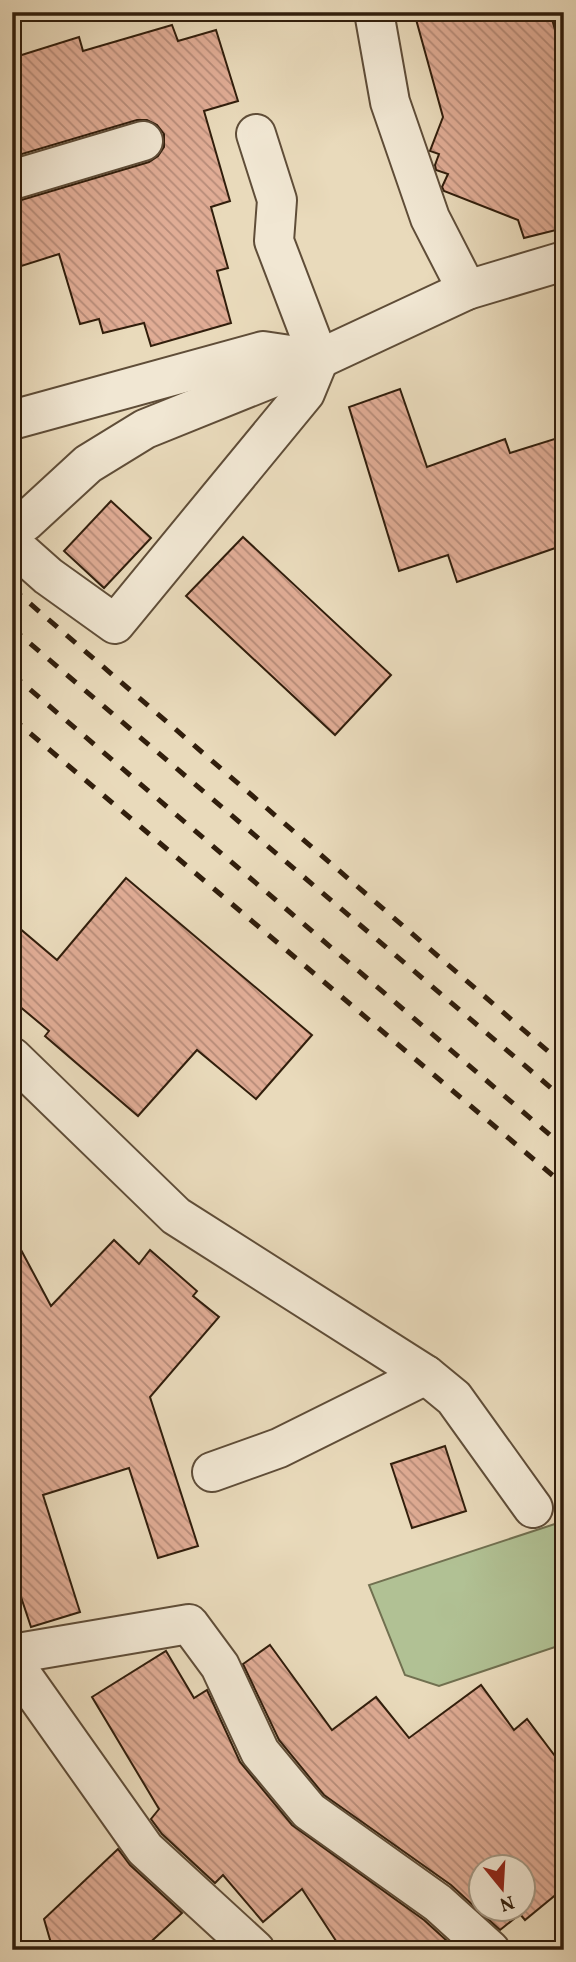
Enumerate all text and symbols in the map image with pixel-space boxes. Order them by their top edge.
north arrow [468,1854,538,1924]
text: N [496,1888,517,1917]

